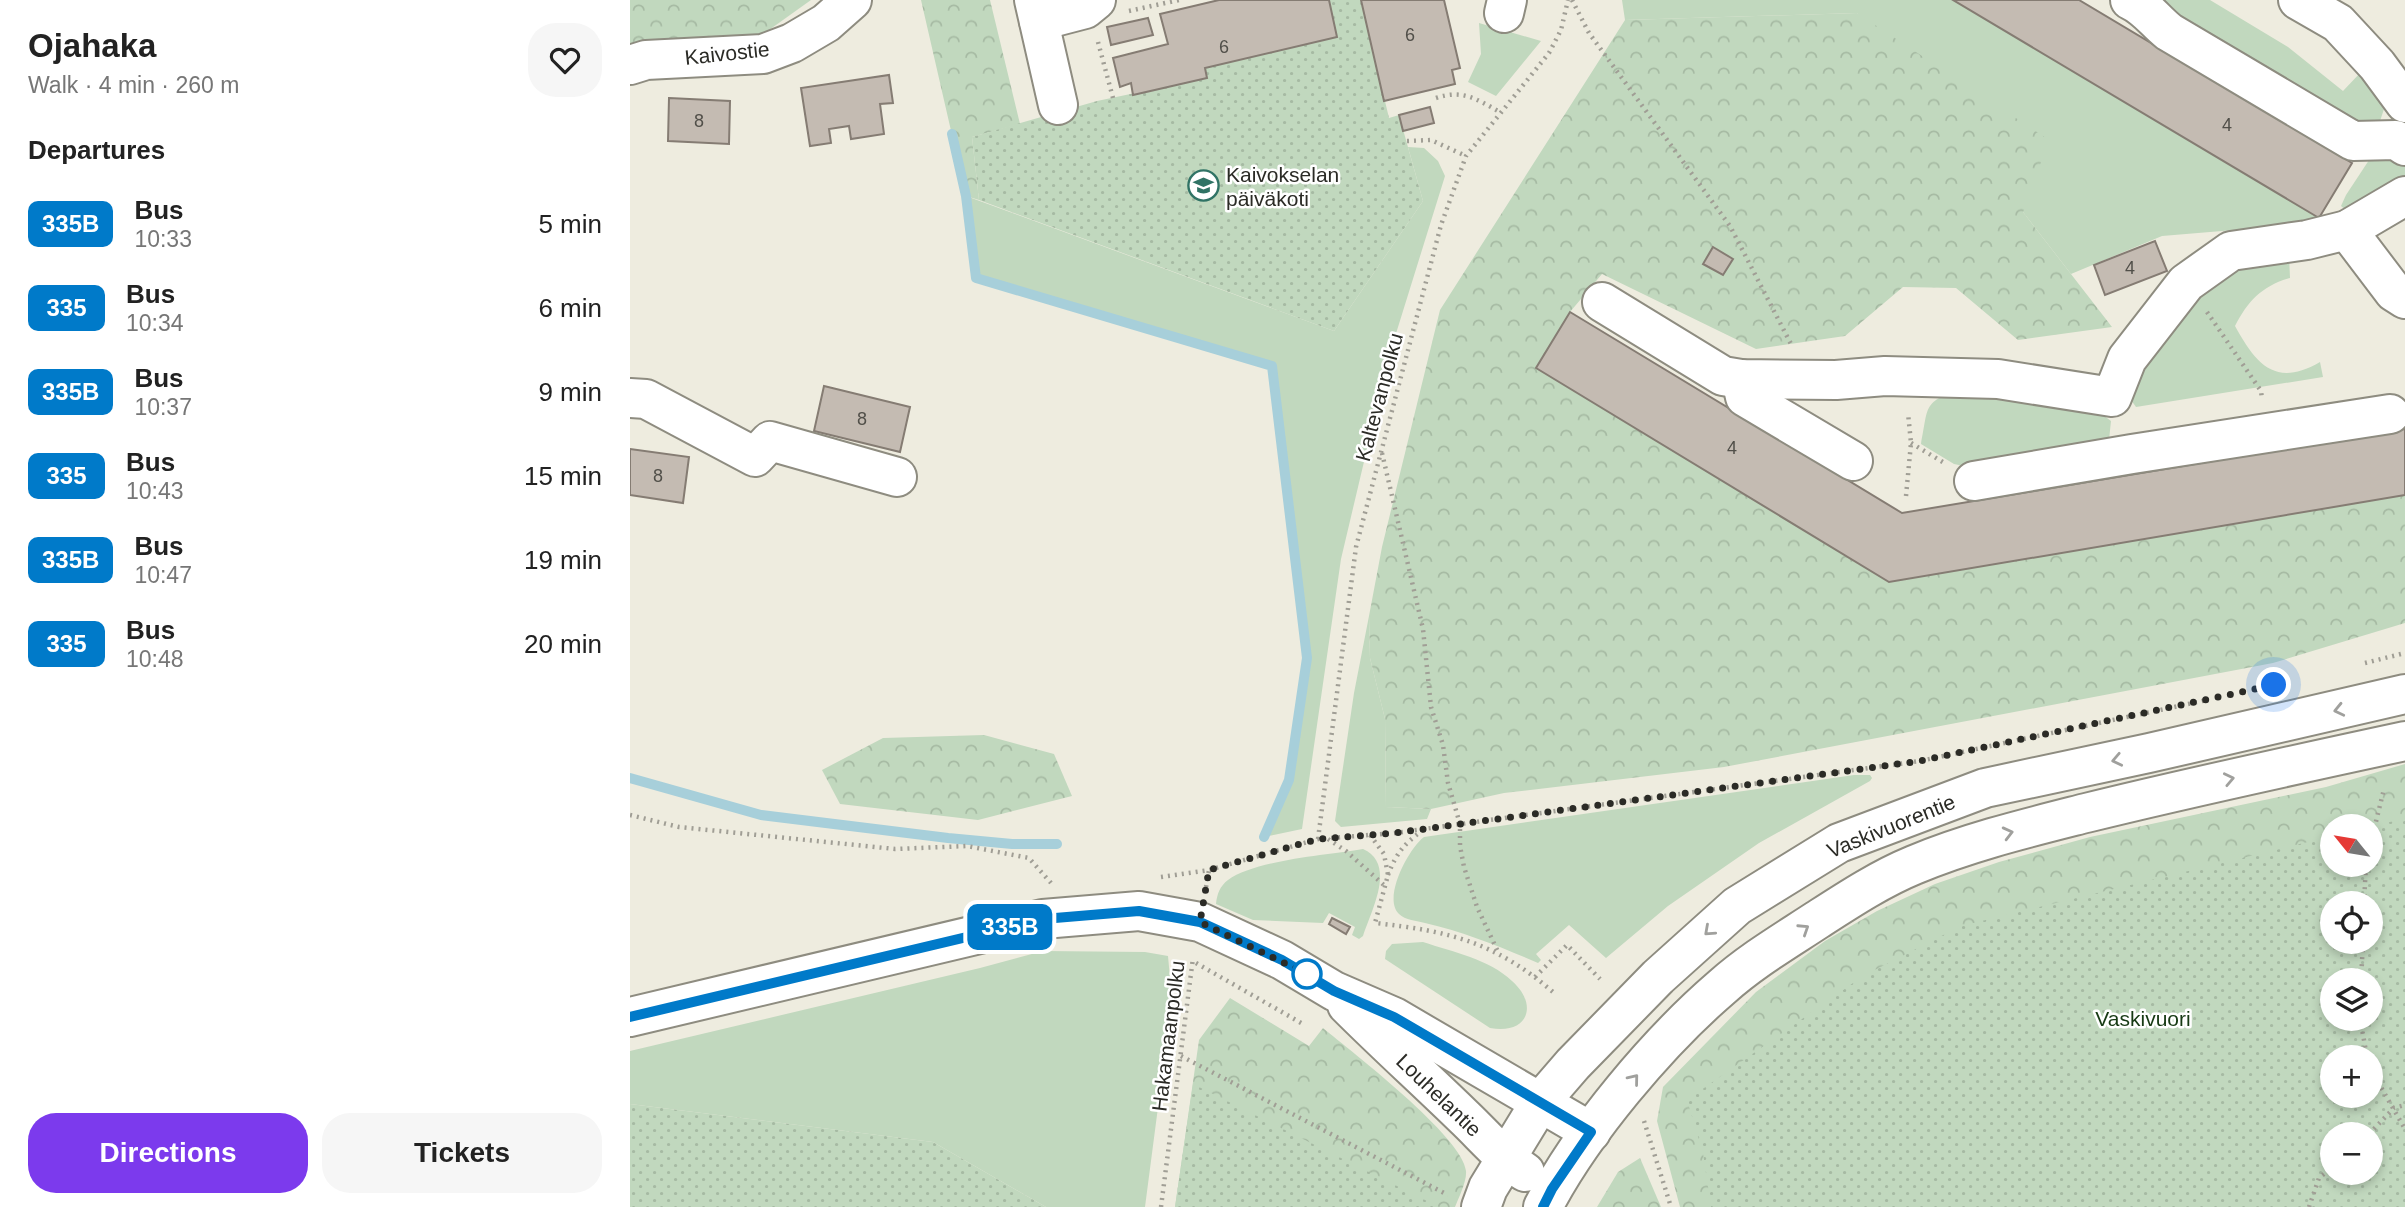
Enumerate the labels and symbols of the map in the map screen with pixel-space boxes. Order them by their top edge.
house number: 6 [1405,25,1415,45]
street label: Kaivostie [683,37,771,69]
house number: 6 [1219,37,1229,57]
house number: 8 [694,111,704,131]
house number: 4 [2222,115,2232,135]
place label: Kaivokselan päiväkoti [1226,163,1339,210]
school or university icon: Kaivokselan päiväkoti [1186,169,1220,203]
house number: 4 [2125,258,2135,278]
street label: Kaltevanpolku [1351,330,1407,464]
house number: 8 [857,409,867,429]
house number: 4 [1727,438,1737,458]
house number: 8 [653,466,663,486]
your location [2256,667,2291,702]
one-way arrow [2333,701,2345,716]
one-way arrow [2111,751,2123,766]
one-way arrow [2223,773,2235,788]
street label: Vaskivuorentie [1824,790,1958,862]
north arrow [2320,814,2384,877]
one-way arrow [2002,827,2014,841]
line badge: 335B [961,904,1059,950]
one-way arrow [1704,923,1717,935]
one-way arrow [1796,924,1809,937]
street label: Hakamaanpolku [1147,959,1189,1113]
unlabelled marker [1292,959,1322,989]
park label: Vaskivuori [2095,1007,2191,1030]
street label: Louhelantie [1392,1049,1486,1141]
one-way arrow [1625,1074,1638,1086]

